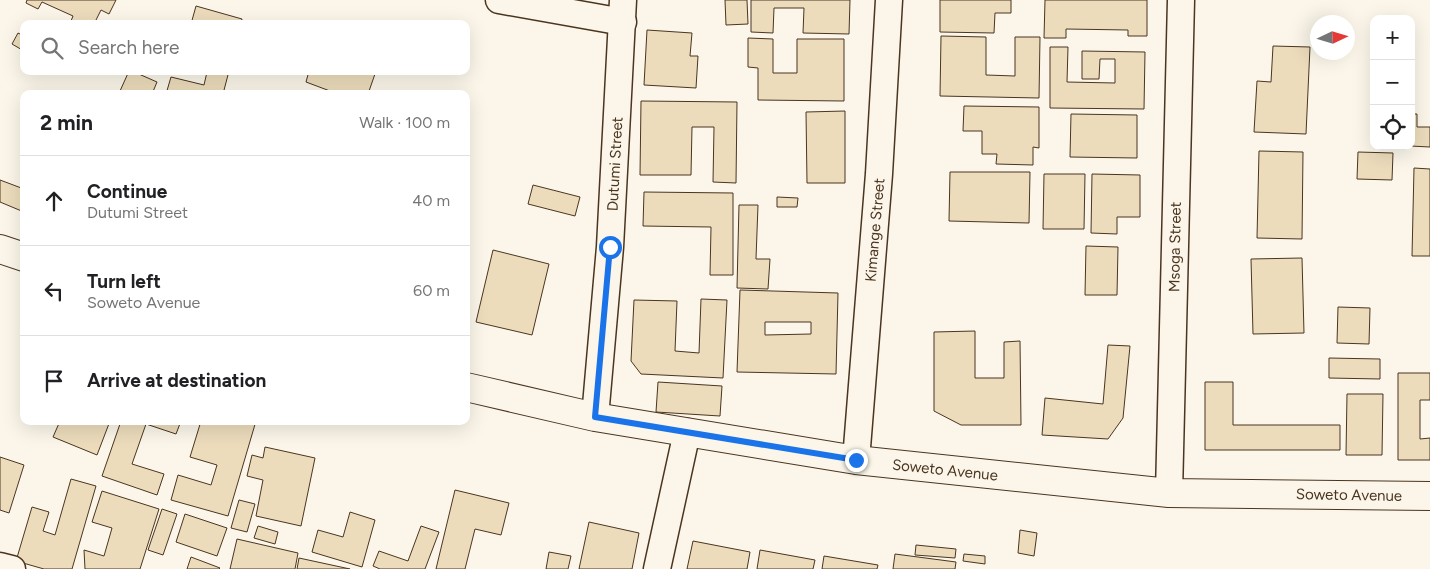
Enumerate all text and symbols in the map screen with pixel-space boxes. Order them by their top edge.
north arrow [1310,15,1355,60]
map controls [1370,15,1415,150]
button: + [1370,15,1415,60]
search box [20,20,470,75]
icon: search [38,34,66,62]
text: Search here [78,36,180,59]
button: − [1370,60,1415,105]
button: locate [1370,105,1415,150]
text: 2 min [40,110,93,135]
text: Walk · 100 m [359,113,450,132]
street label: Dutumi Street [604,116,626,212]
street label: Kimange Street [861,177,889,283]
text: Continue [87,180,167,203]
icon: ahead [40,187,68,215]
text: 40 m [412,191,450,210]
street label: Msoga Street [1165,201,1185,292]
text: Dutumi Street [87,203,188,222]
route start [599,236,622,259]
text: Turn left [87,270,161,293]
icon: left [40,277,68,305]
text: 60 m [413,281,450,300]
text: Soweto Avenue [87,293,200,312]
icon: arrive [40,367,68,395]
text: Arrive at destination [87,369,266,392]
route end [845,449,868,472]
street label: Soweto Avenue [891,455,999,485]
street label: Soweto Avenue [1296,485,1402,505]

